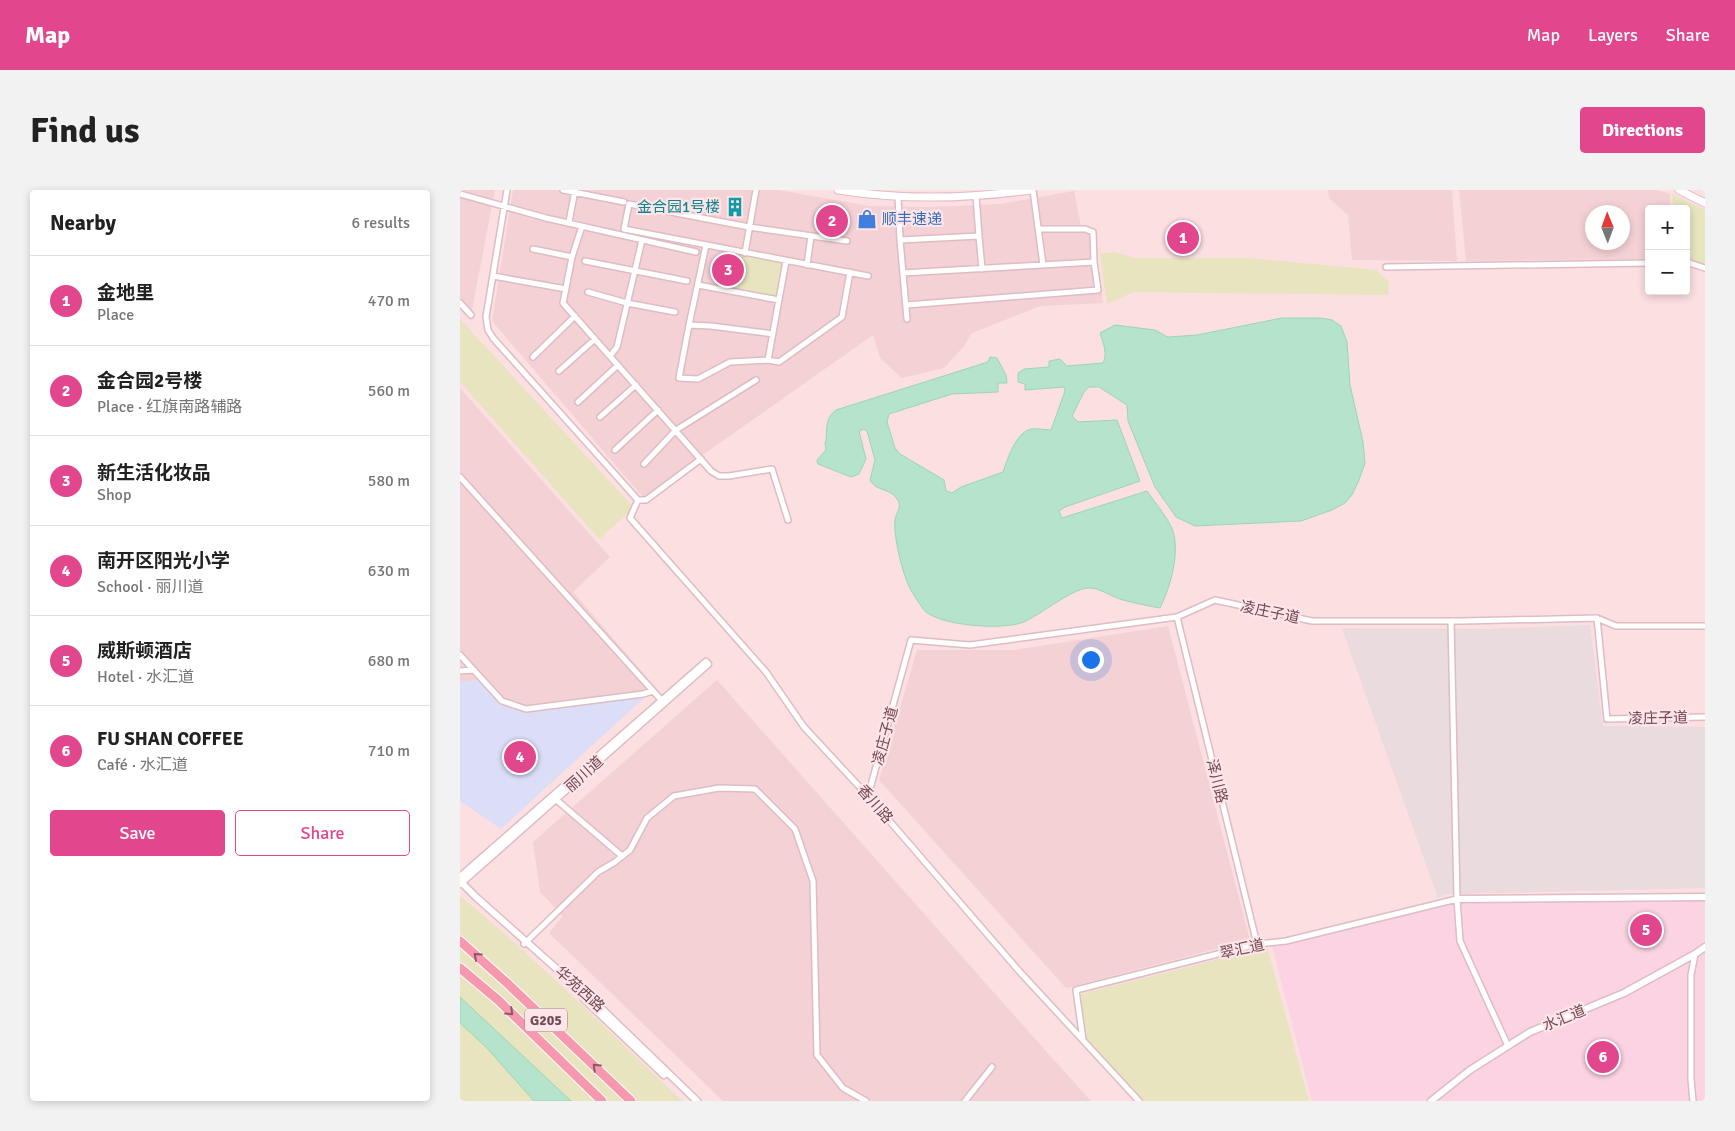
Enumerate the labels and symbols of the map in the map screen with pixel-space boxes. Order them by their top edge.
building icon: 金合园1号楼 [724,196,746,218]
place label: 金合园1号楼 [637,198,720,216]
pin: 2 [816,202,848,240]
north arrow [1585,205,1630,250]
shop icon: 顺丰速递 [856,208,878,230]
place label: 顺丰速递 [882,210,942,228]
pin: 1 [1167,219,1199,257]
pin: 3 [712,251,744,289]
street label: 凌庄子道 [1239,597,1301,627]
your location [1078,647,1104,673]
street label: 凌庄子道 [869,705,901,767]
street label: 凌庄子道 [1628,708,1688,728]
pin: 4 [504,738,536,776]
street label: 丽川道 [561,752,607,796]
street label: 泽川路 [1203,757,1231,805]
street label: 香川路 [853,781,897,827]
pin: 5 [1630,911,1662,949]
street label: 翠汇道 [1218,936,1266,962]
one-way arrow [474,953,483,962]
street label: 华苑西路 [552,962,608,1016]
street label: 水汇道 [1540,1001,1588,1035]
one-way arrow [504,1006,513,1015]
road number: G205 [525,1008,567,1032]
pin: 6 [1587,1038,1619,1076]
one-way arrow [592,1064,601,1073]

